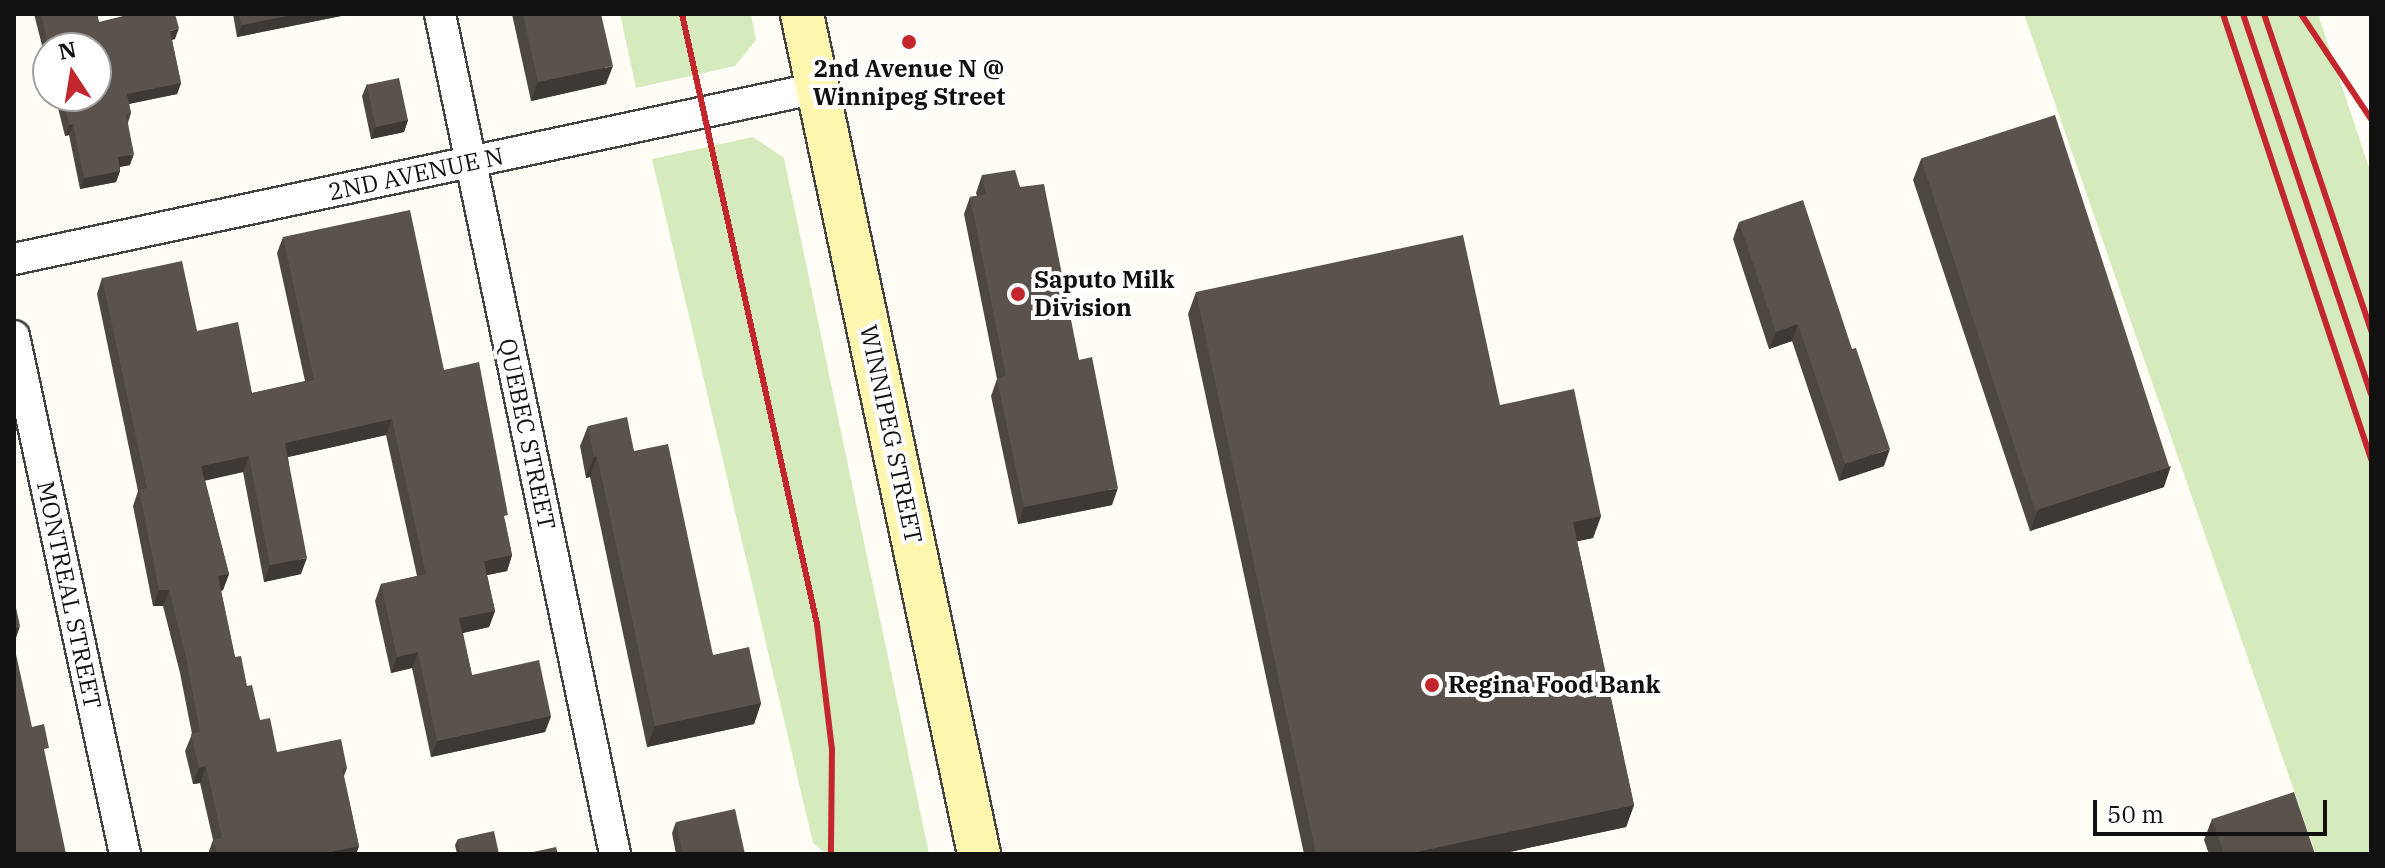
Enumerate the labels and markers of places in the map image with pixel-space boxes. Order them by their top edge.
marker: 2nd Avenue N @ Winnipeg Street [900,33,918,51]
place label: 2nd Avenue N @ Winnipeg Street [813,55,1005,111]
place label: Saputo Milk Division [1034,266,1174,322]
marker: Saputo Milk Division [1009,285,1027,303]
place label: Regina Food Bank [1448,671,1660,699]
marker: Regina Food Bank [1423,676,1441,694]

